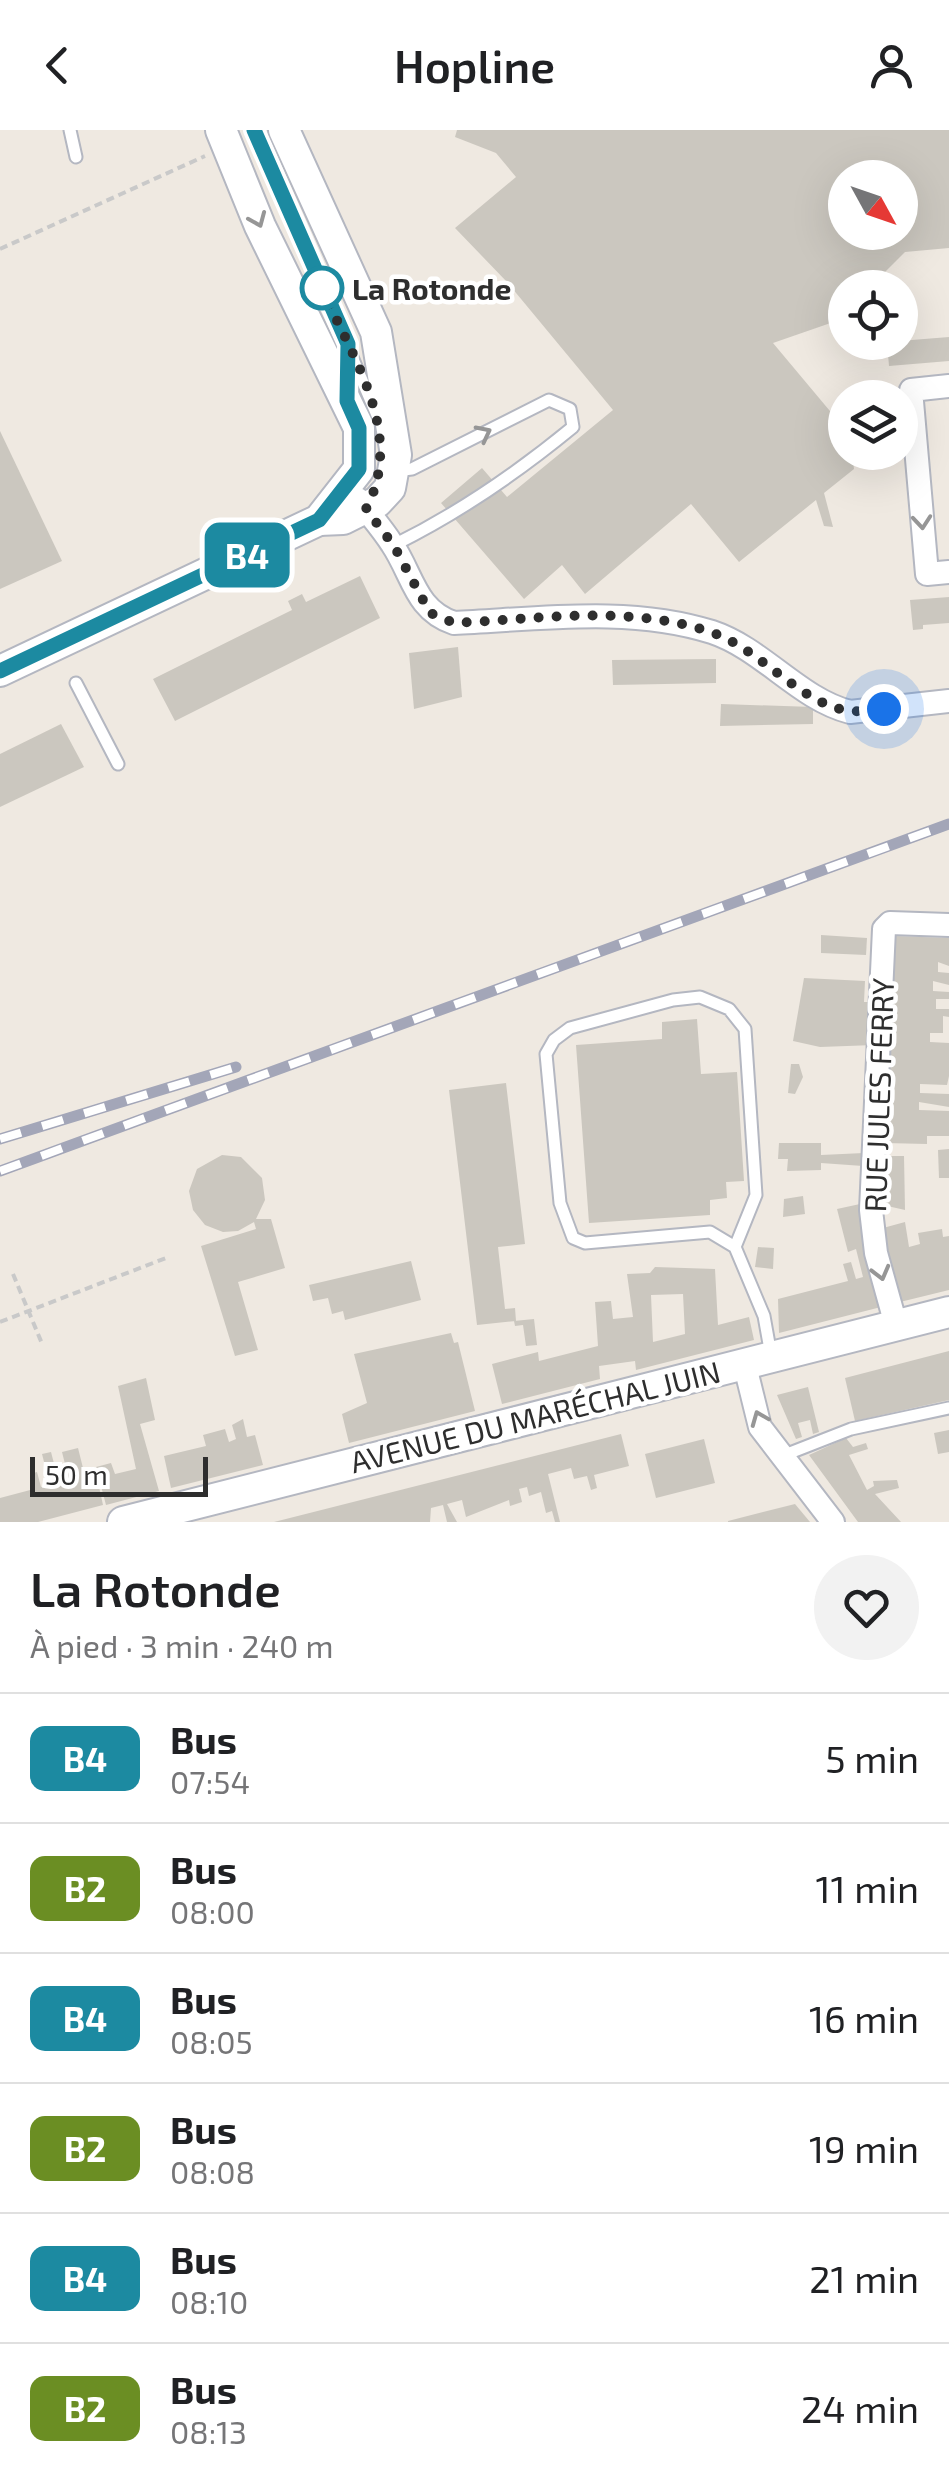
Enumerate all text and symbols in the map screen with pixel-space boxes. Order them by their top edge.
icon: back [30,38,85,93]
text: Hopline [394,38,555,92]
icon: person [864,38,919,93]
north arrow [828,160,918,250]
map controls [828,160,918,470]
one-way arrow [246,210,266,228]
marker: La Rotonde [301,267,343,309]
place label: La Rotonde [352,270,511,306]
button: locate [828,270,918,360]
button: layers [828,380,918,470]
one-way arrow [474,425,492,445]
one-way arrow [911,514,933,530]
line badge: B4 [202,522,292,588]
text: B4 [225,534,269,576]
your location [859,684,909,734]
street label: RUE JULES FERRY [856,977,900,1213]
one-way arrow [870,1264,891,1281]
street label: AVENUE DU MARÉCHAL JUIN [346,1353,724,1479]
one-way arrow [750,1410,770,1428]
scale bar [30,1452,208,1496]
text: 50 m [45,1457,108,1491]
button: heart [814,1555,919,1660]
text: La Rotonde [30,1559,281,1617]
text: À pied · 3 min · 240 m [30,1626,334,1664]
text: Bus [170,1716,237,1762]
text: 5 min [825,1735,919,1781]
text: B4 [63,1737,107,1779]
text: 07:54 [170,1762,250,1800]
text: Bus [170,1846,237,1892]
text: 11 min [815,1865,919,1911]
text: B2 [64,1867,106,1909]
text: 08:00 [170,1892,255,1930]
text: Bus [170,1976,237,2022]
text: 16 min [809,1995,919,2041]
text: B4 [63,1997,107,2039]
text: 08:05 [170,2022,253,2060]
text: Bus [170,2106,237,2152]
text: 19 min [809,2125,919,2171]
text: B2 [64,2127,106,2169]
text: 08:08 [170,2152,255,2190]
text: Bus [170,2236,237,2282]
text: 21 min [809,2255,919,2301]
text: B4 [63,2257,107,2299]
text: 08:10 [170,2282,248,2320]
text: Bus [170,2366,237,2412]
text: 24 min [801,2385,919,2431]
text: B2 [64,2387,106,2429]
text: 08:13 [170,2412,247,2450]

